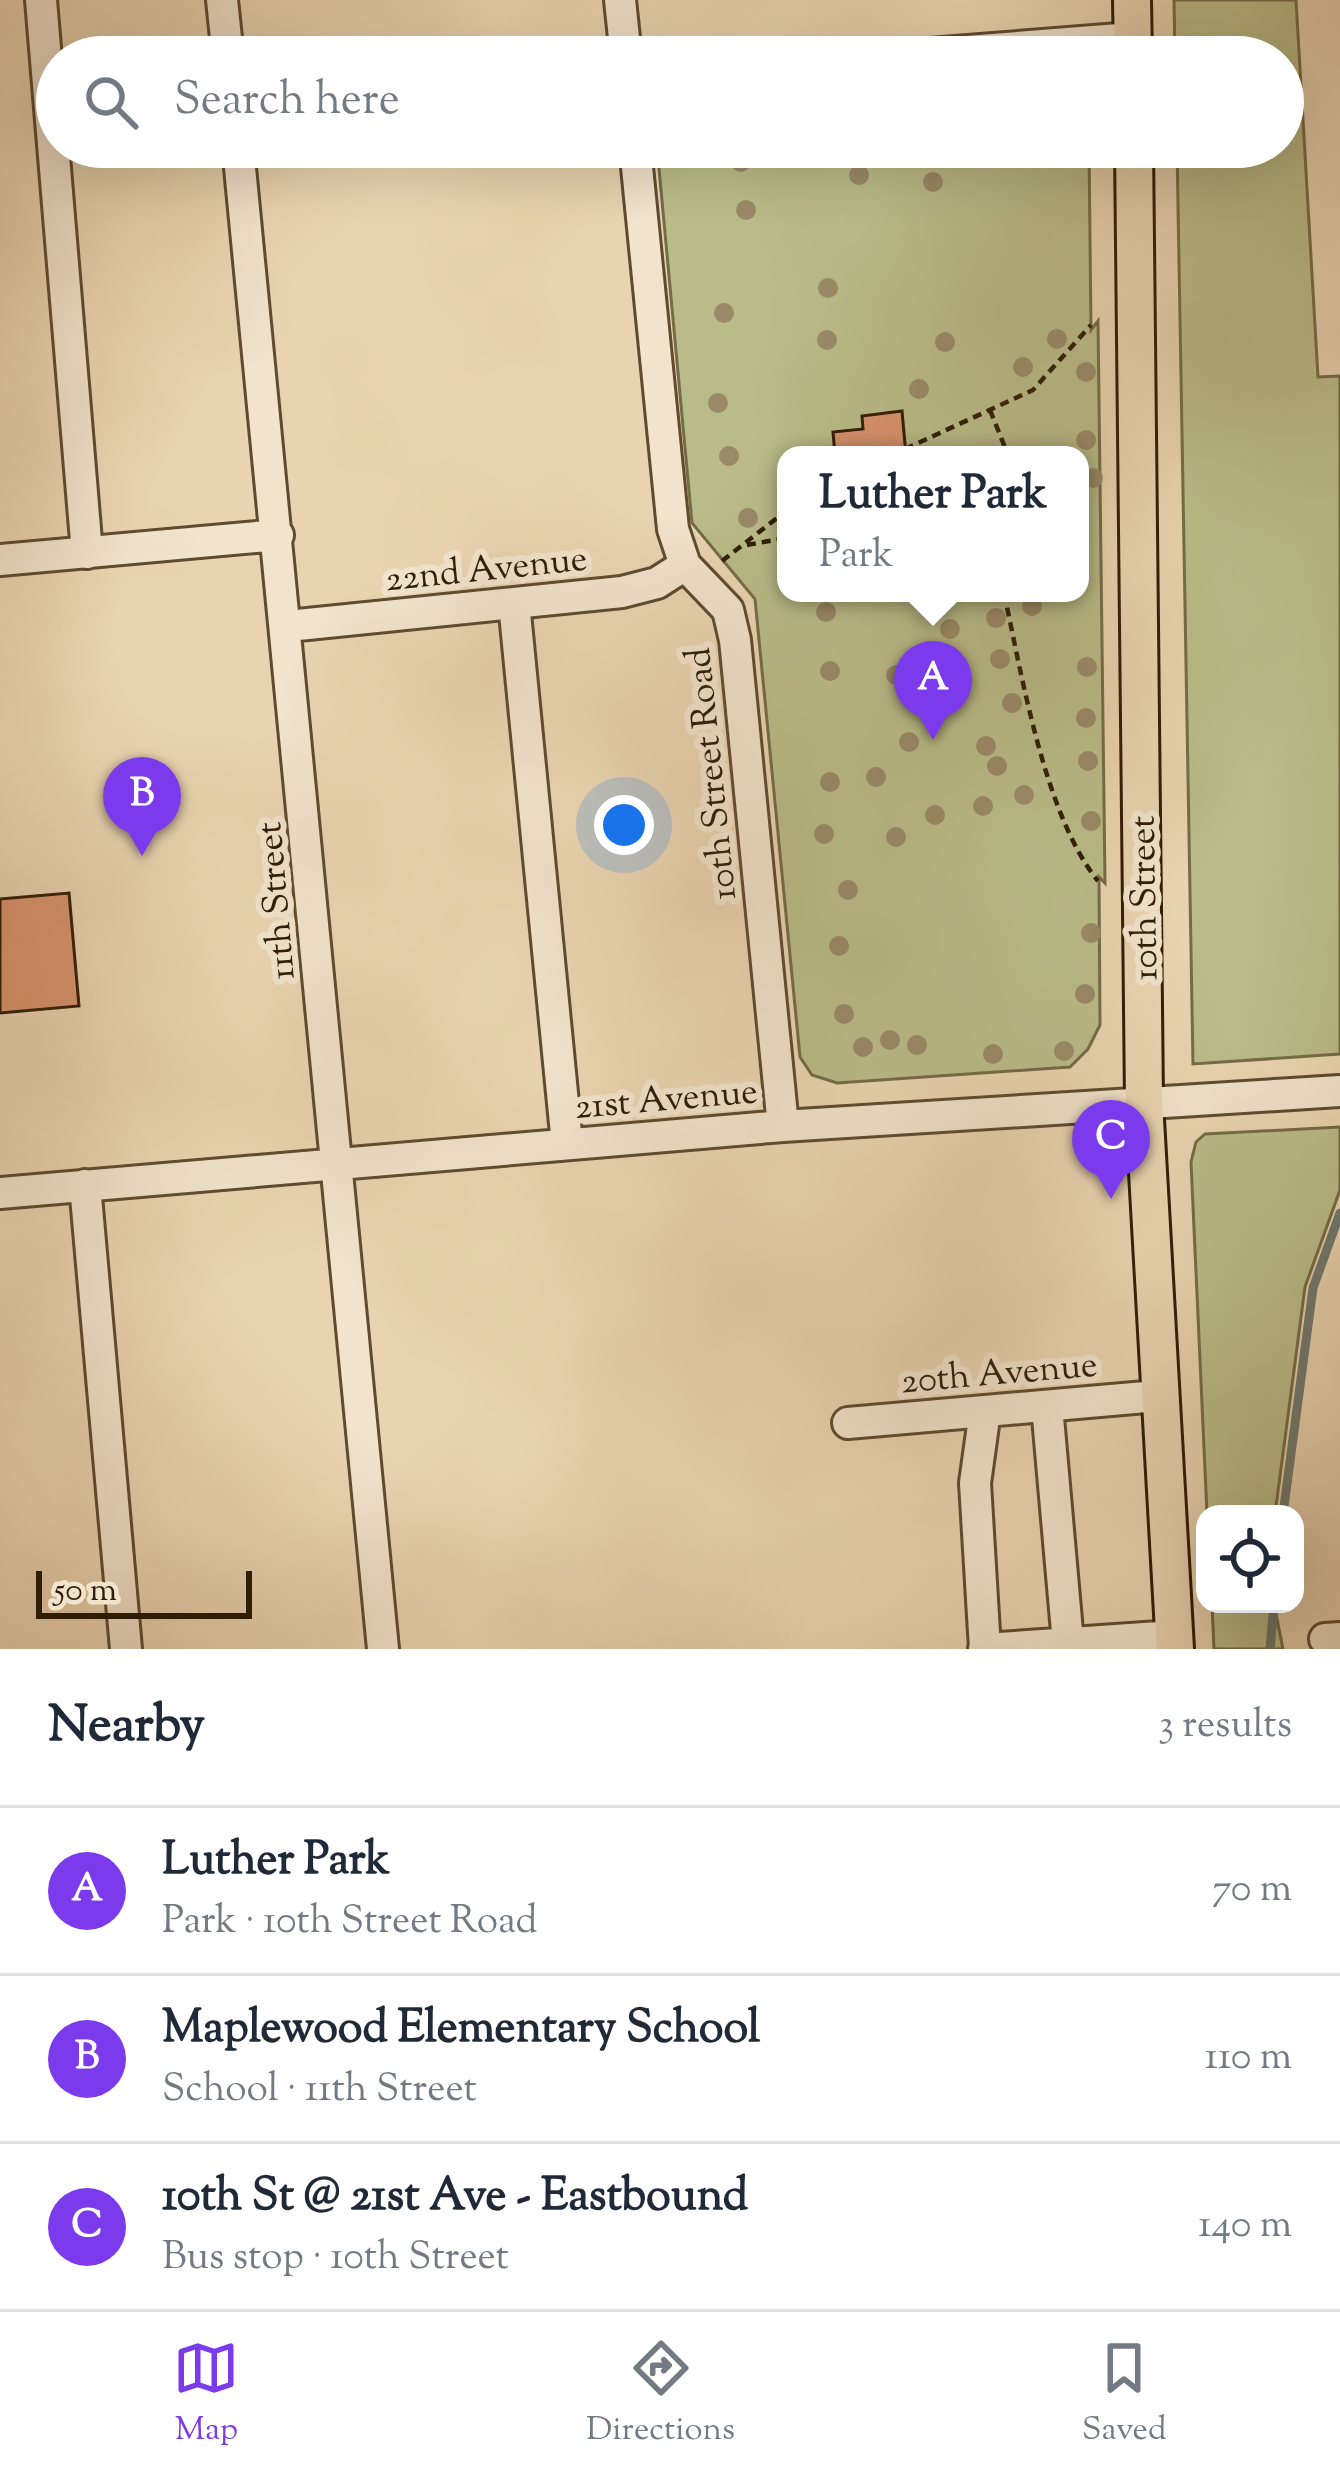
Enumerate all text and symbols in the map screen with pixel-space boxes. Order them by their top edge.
search box [36,36,1304,168]
icon: search [78,69,144,135]
text: Search here [174,70,400,135]
popup [777,446,1089,602]
text: Luther Park [819,464,1047,529]
text: Park [819,529,894,585]
street label: 22nd Avenue [383,535,590,607]
pin: A [894,641,972,740]
street label: 10th Street Road [674,645,752,902]
pin: B [103,757,181,856]
your location [594,795,654,855]
street label: 10th Street [1119,815,1173,981]
street label: 11th Street [245,819,311,982]
street label: 21st Avenue [573,1067,760,1135]
pin: C [1072,1100,1150,1199]
street label: 20th Avenue [899,1340,1100,1409]
map controls [1196,1505,1304,1613]
button: locate [1196,1505,1304,1613]
scale bar [36,1565,252,1618]
text: 50 m [54,1568,117,1616]
text: Nearby [48,1691,205,1764]
text: 3 results [1158,1699,1292,1755]
text: Luther Park [162,1830,390,1895]
text: A [71,1863,103,1919]
text: 70 m [1212,1863,1292,1919]
text: Park · 10th Street Road [162,1895,538,1951]
text: Maplewood Elementary School [162,1998,760,2063]
text: B [75,2031,99,2087]
text: 110 m [1205,2031,1292,2087]
text: School · 11th Street [162,2063,477,2119]
text: 10th St @ 21st Ave - Eastbound [162,2166,748,2231]
text: C [71,2199,103,2255]
text: 140 m [1198,2199,1292,2255]
text: Bus stop · 10th Street [162,2231,509,2287]
tab: Map [173,2335,239,2455]
tab: Directions [586,2335,735,2455]
tab: Saved [1082,2335,1167,2455]

